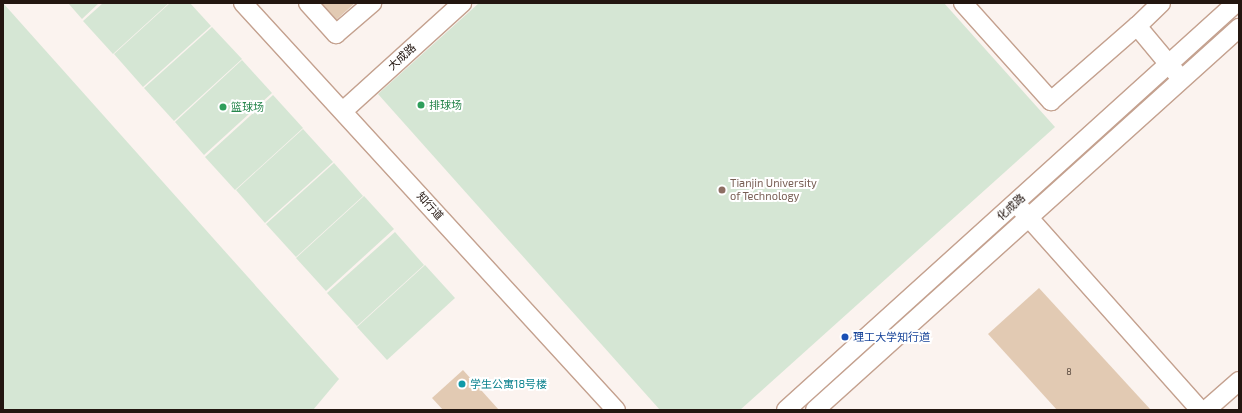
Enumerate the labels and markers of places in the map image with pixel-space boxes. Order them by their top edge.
place label: 排球场 [429,98,462,112]
place label: 篮球场 [231,100,264,114]
marker: 排球场 [416,100,426,110]
marker: 篮球场 [218,102,228,112]
place label: Tianjin University of Technology [730,177,817,203]
marker: Tianjin University of Technology [717,185,727,195]
place label: 理工大学知行道 [853,330,930,344]
marker: 理工大学知行道 [840,332,850,342]
place label: 学生公寓18号楼 [470,377,547,391]
marker: 学生公寓18号楼 [457,379,467,389]

